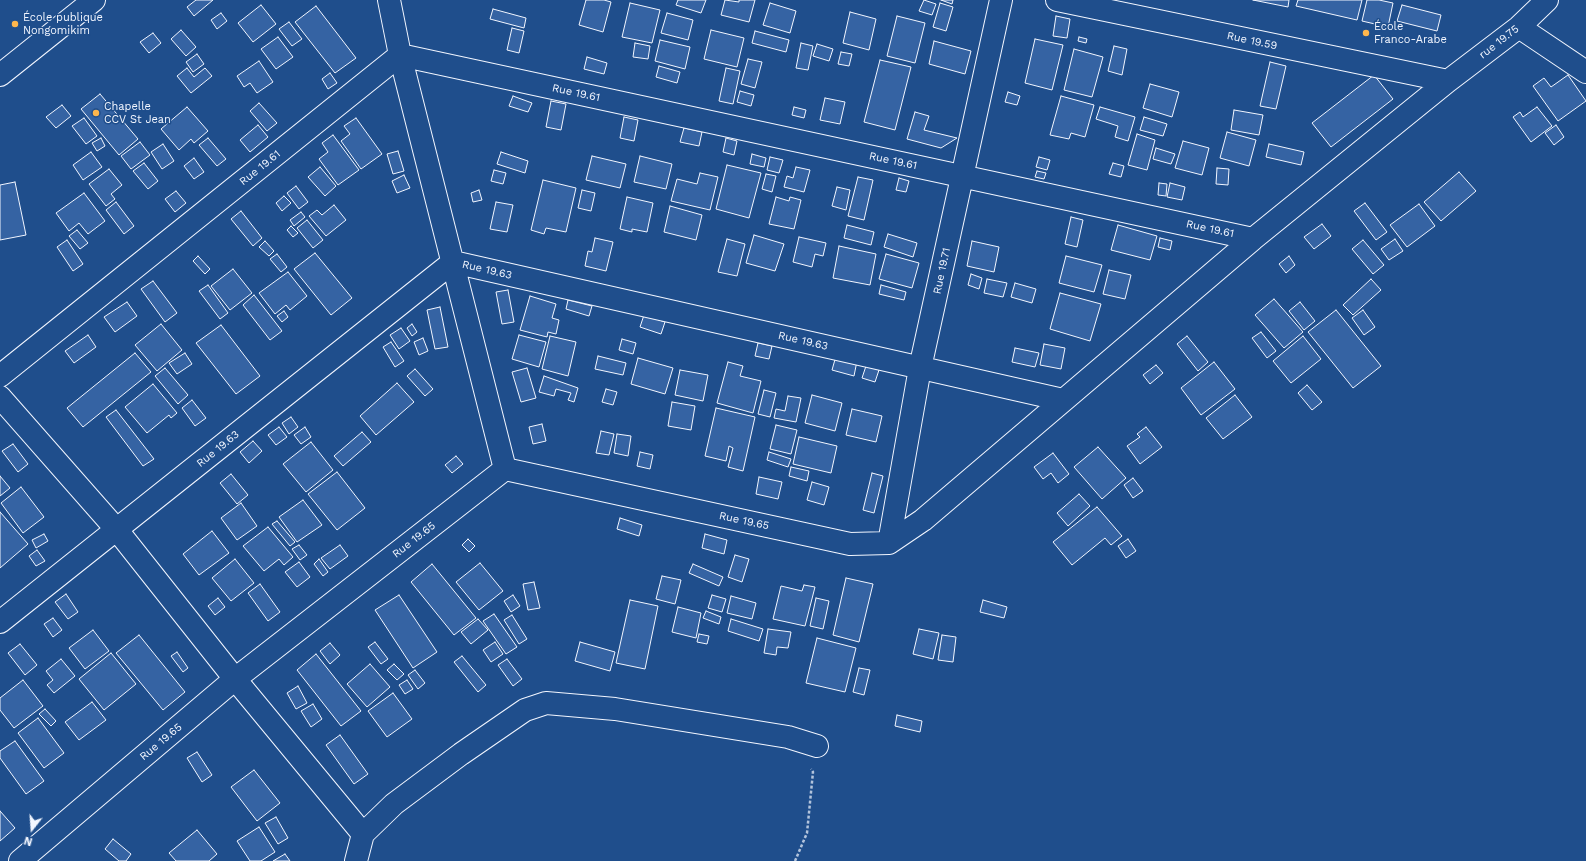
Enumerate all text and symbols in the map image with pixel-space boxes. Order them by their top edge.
place label: École publique Nongomikim [23,11,103,37]
marker: École publique Nongomikim [10,19,20,29]
place label: École Franco-Arabe [1374,20,1447,46]
street label: rue 19.75 [1476,22,1522,62]
marker: École Franco-Arabe [1361,28,1371,38]
street label: Rue 19.59 [1226,29,1278,53]
street label: Rue 19.61 [551,81,601,105]
place label: Chapelle CCV St Jean [104,100,171,126]
marker: Chapelle CCV St Jean [91,108,101,118]
street label: Rue 19.61 [237,148,283,188]
street label: Rue 19.61 [868,149,918,173]
street label: Rue 19.61 [1185,217,1235,241]
street label: Rue 19.71 [931,246,953,296]
street label: Rue 19.63 [461,258,513,282]
street label: Rue 19.63 [777,329,829,353]
street label: Rue 19.63 [194,428,242,470]
street label: Rue 19.65 [718,509,770,533]
street label: Rue 19.65 [390,519,438,561]
street label: Rue 19.65 [137,721,185,763]
north arrow [12,809,52,849]
text: N [23,834,34,848]

